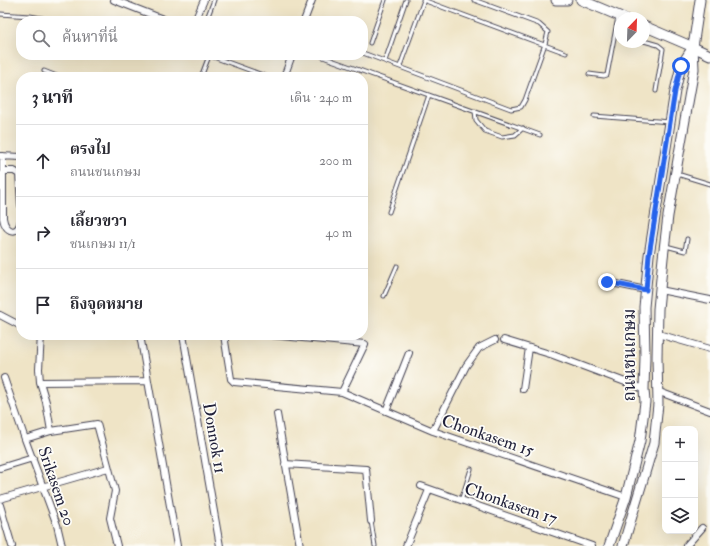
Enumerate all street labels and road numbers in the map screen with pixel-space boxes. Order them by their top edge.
street label: ถนนชนเกษม [619,309,640,401]
street label: Donnok 11 [198,401,231,475]
street label: Chonkasem 15 [439,410,537,461]
street label: Srikasem 20 [33,444,80,528]
street label: Chonkasem 17 [462,478,560,529]

